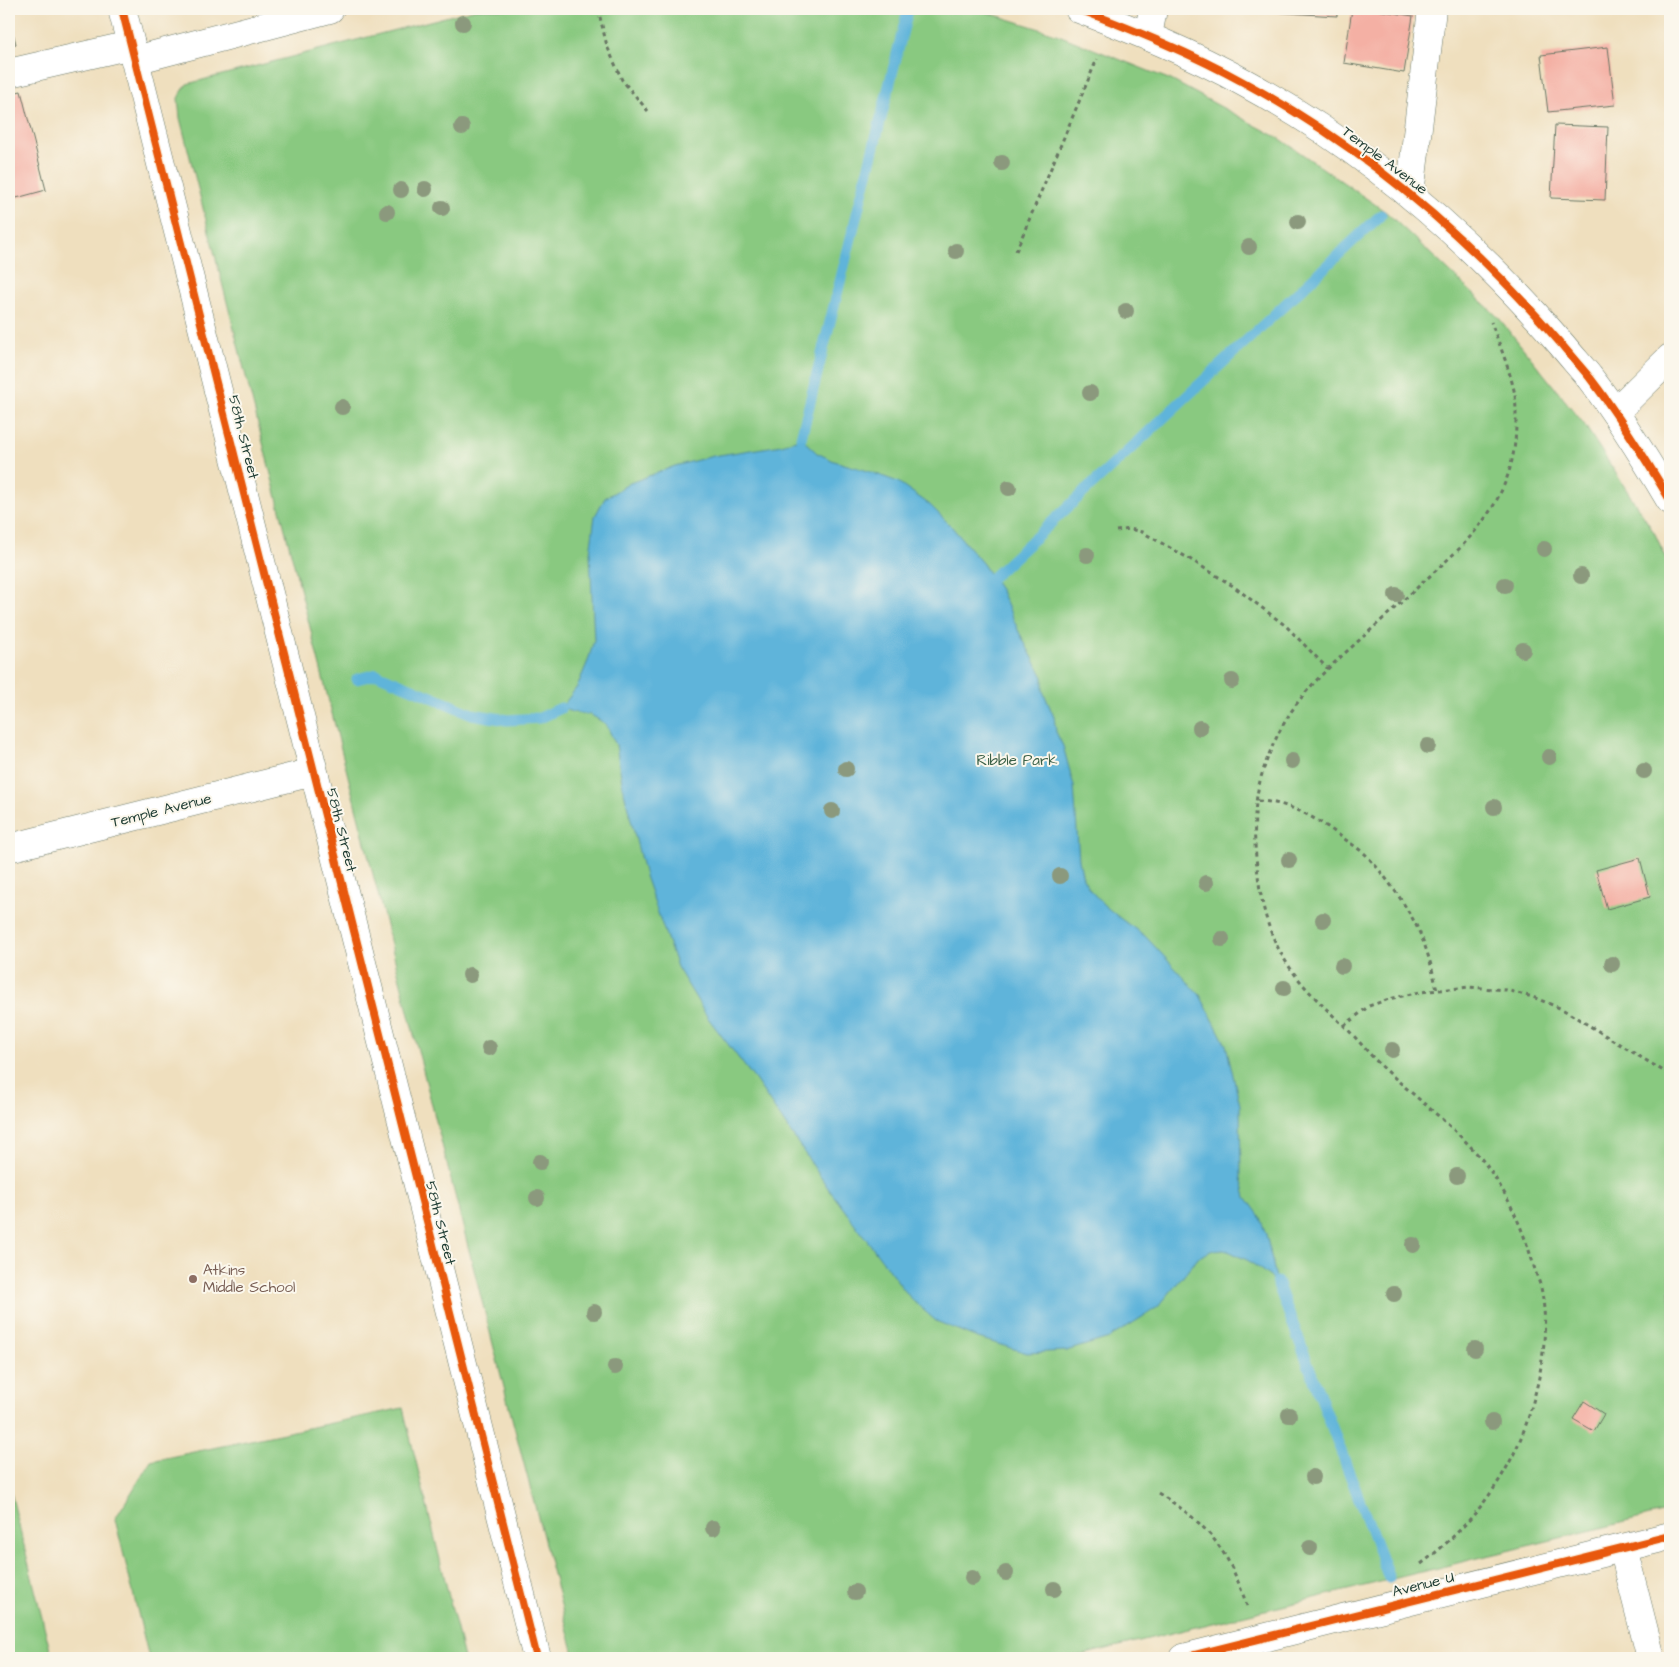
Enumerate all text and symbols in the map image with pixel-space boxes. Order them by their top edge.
street label: Temple Avenue [1337,121,1432,200]
street label: 58th Street [223,393,264,481]
park label: Ribble Park [977,750,1057,771]
street label: 58th Street [321,786,362,874]
street label: Temple Avenue [109,788,213,833]
street label: 58th Street [420,1179,461,1267]
place label: Atkins Middle School [203,1260,295,1298]
marker: Atkins Middle School [187,1273,199,1285]
street label: Avenue U [1390,1567,1456,1602]

